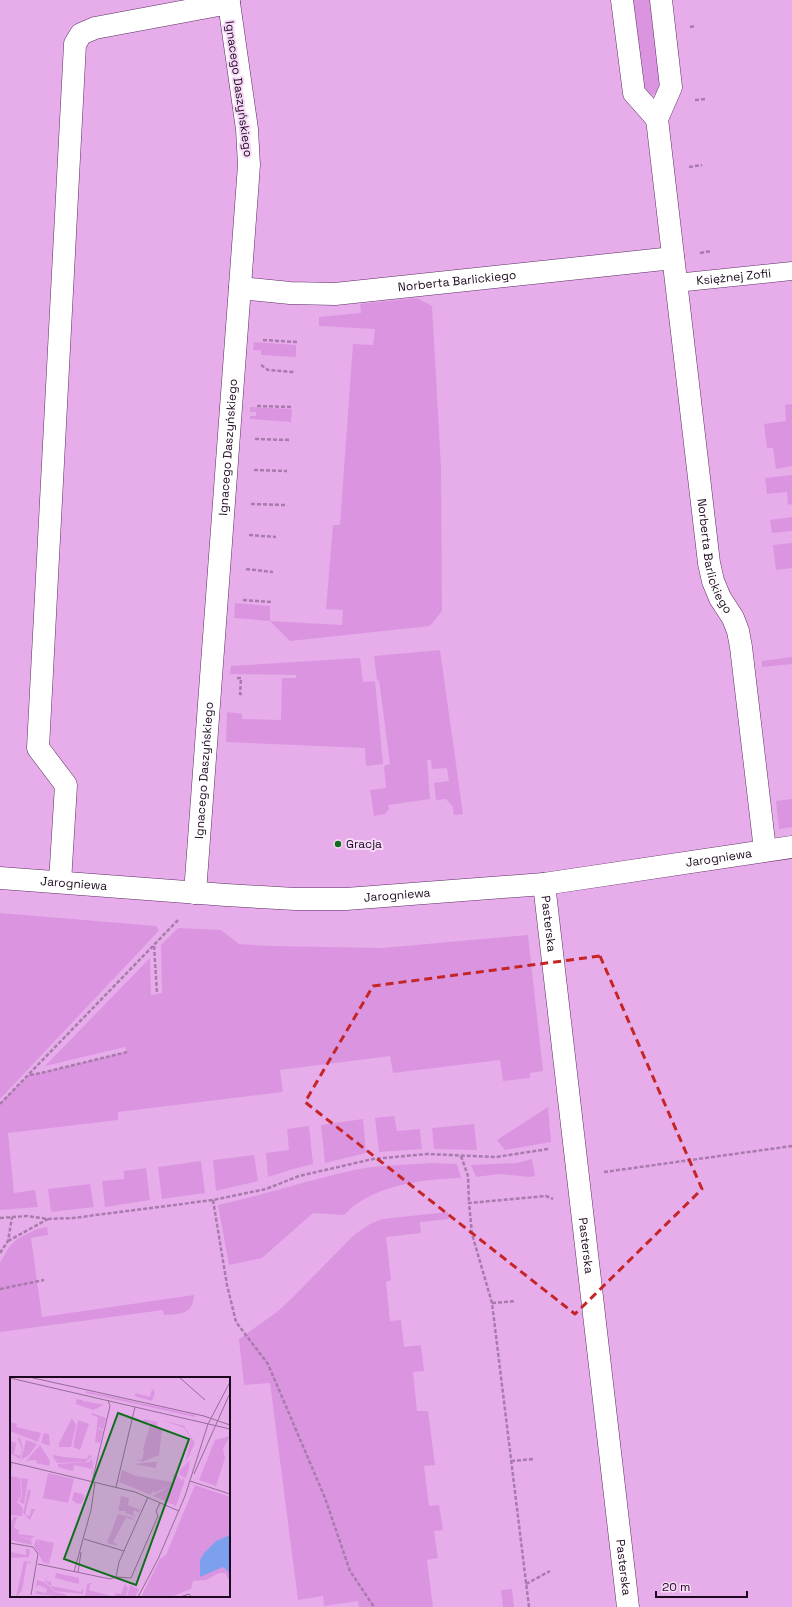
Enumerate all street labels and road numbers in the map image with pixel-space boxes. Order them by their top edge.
street label: Ignacego Daszyńskiego [222,20,256,158]
street label: Księżnej Zofii [696,265,772,289]
street label: Norberta Barlickiego [397,267,517,295]
street label: Ignacego Daszyńskiego [215,378,241,516]
street label: Norberta Barlickiego [693,498,736,617]
street label: Ignacego Daszyńskiego [191,701,217,839]
street label: Jarogniewa [684,845,753,871]
street label: Jarogniewa [40,873,108,894]
street label: Jarogniewa [363,885,431,906]
street label: Pasterska [537,895,560,953]
street label: Pasterska [575,1217,597,1275]
street label: Pasterska [612,1538,635,1596]

